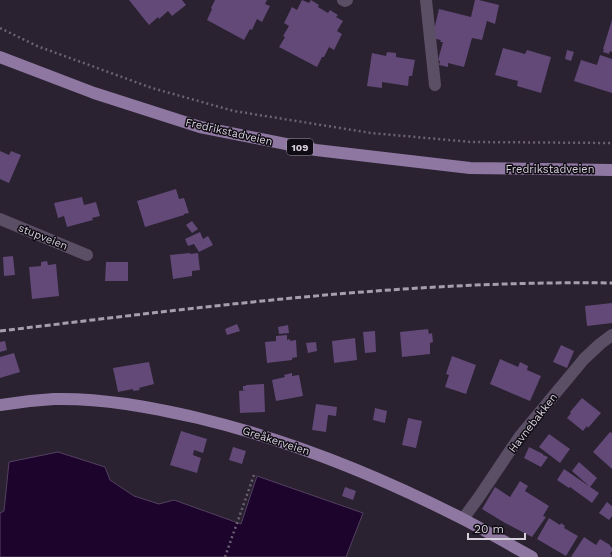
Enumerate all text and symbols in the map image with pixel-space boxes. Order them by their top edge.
street label: Fredrikstadveien [184,116,274,148]
road number: 109 [287,139,313,155]
street label: Fredrikstadveien [505,163,595,176]
street label: stupveien [16,221,70,253]
street label: Havnebakken [506,391,560,455]
street label: Greåkerveien [241,424,311,458]
scale bar [468,515,525,541]
text: 20 m [474,522,504,536]

